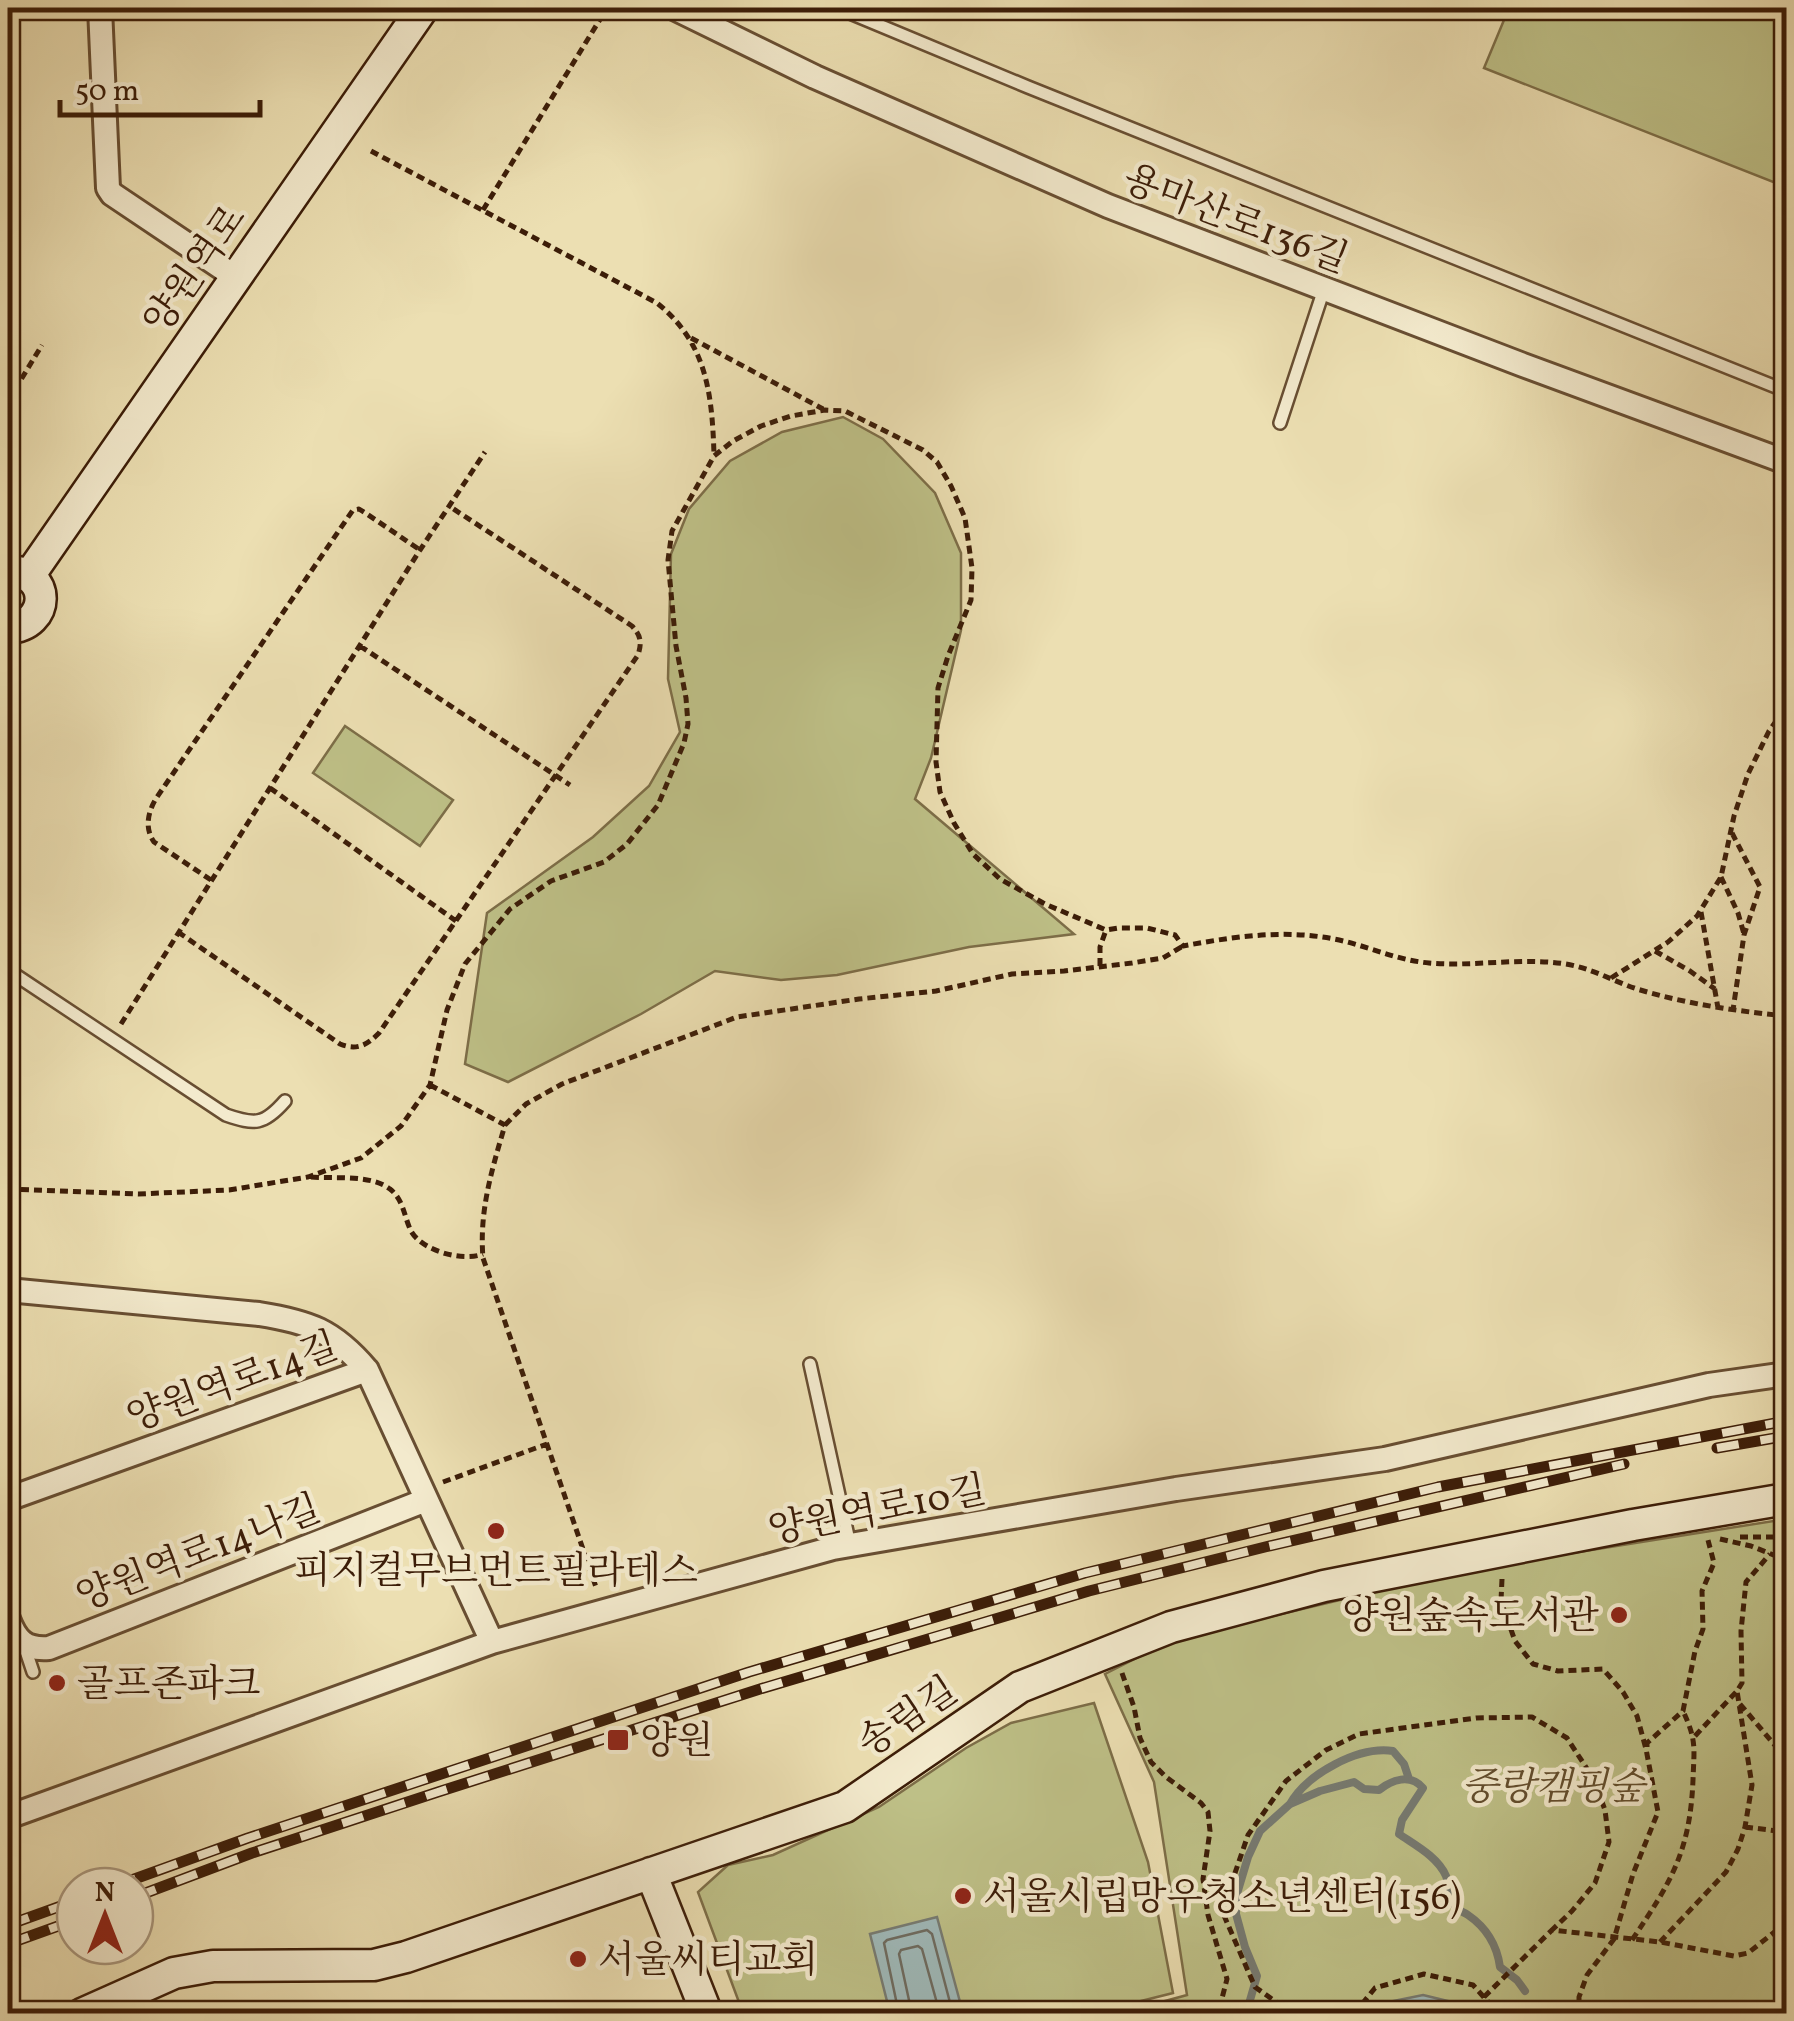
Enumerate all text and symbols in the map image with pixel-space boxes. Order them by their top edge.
scale bar [60,55,260,117]
text: 50 m [75,71,139,113]
street label: 용마산로136길 [1115,154,1355,288]
street label: 양원역로 [133,196,261,346]
street label: 양원역로14길 [120,1322,346,1447]
street label: 양원역로10길 [764,1465,991,1560]
street label: 양원역로14나길 [69,1484,329,1626]
marker: 피지컬무브먼트필라테스 [485,1520,507,1542]
place label: 피지컬무브먼트필라테스 [294,1547,698,1600]
place label: 양원숲속도서관 [1342,1592,1599,1645]
marker: 양원숲속도서관 [1608,1604,1630,1626]
place label: 골프존파크 [77,1660,261,1713]
street label: 송림길 [848,1666,969,1772]
marker: 골프존파크 [46,1672,68,1694]
place label: 양원 [640,1717,713,1770]
marker: 양원 [605,1727,631,1753]
park label: 중랑캠핑숲 [1461,1763,1648,1816]
north arrow [55,1866,155,1966]
place label: 서울시립망우청소년센터(156) [983,1873,1461,1926]
text: N [95,1874,115,1913]
marker: 서울시립망우청소년센터(156) [952,1885,974,1907]
place label: 서울씨티교회 [598,1936,818,1989]
marker: 서울씨티교회 [567,1948,589,1970]

